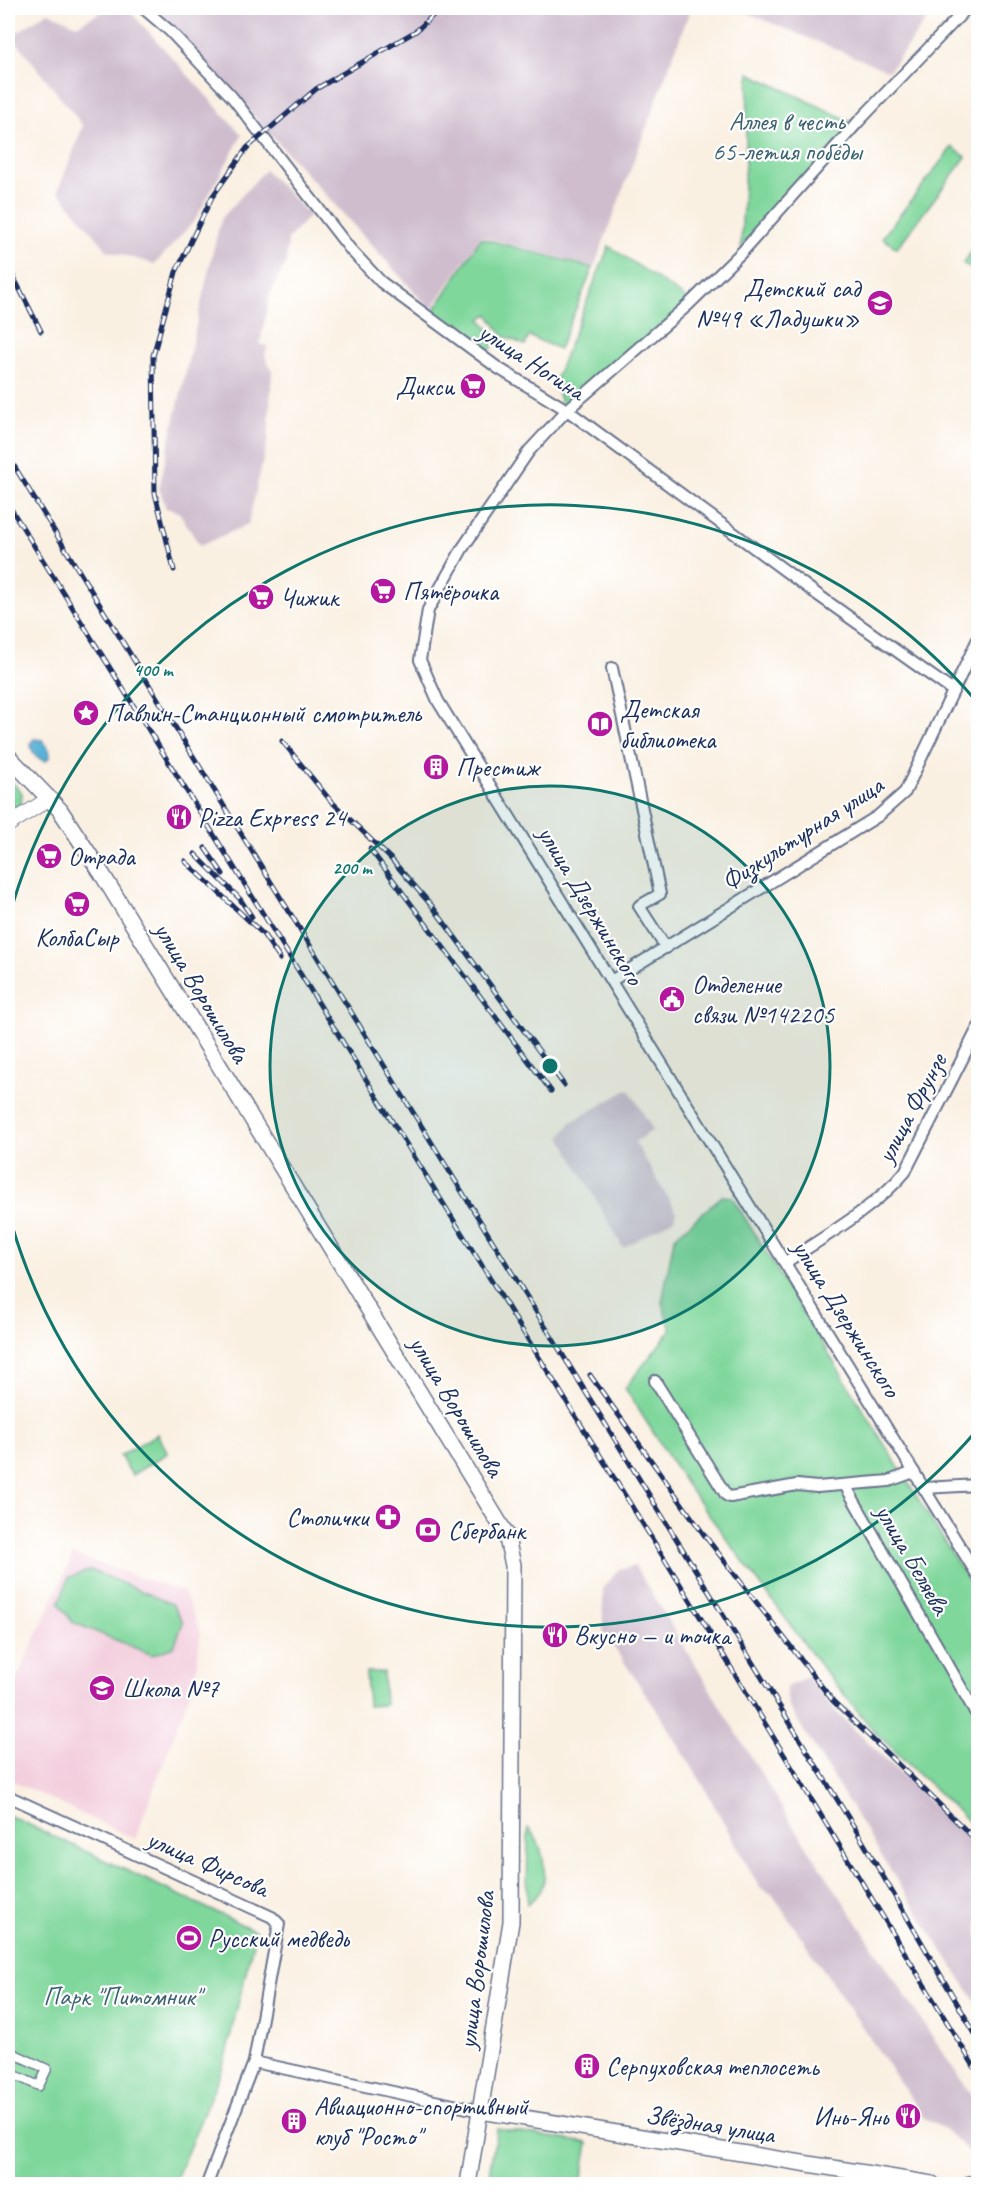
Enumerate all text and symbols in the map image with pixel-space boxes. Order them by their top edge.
park label: Аллея в честь 65-летия победы [712,105,864,168]
place label: Детский сад №49 «Ладушки» [696,272,863,335]
school or university icon: Детский сад №49 «Ладушки» [865,288,895,318]
street label: улица Ногина [471,314,593,409]
place label: Дикси [396,370,455,403]
supermarket icon: Дикси [458,371,488,401]
place label: Пятёрочка [403,575,500,608]
supermarket icon: Пятёрочка [368,576,398,606]
place label: Чижик [280,581,341,614]
supermarket icon: Чижик [246,582,276,612]
text: 400 m [134,659,174,681]
place label: Детская библиотека [620,693,717,756]
place label: Павлин-Станционный смотритель [106,697,423,730]
place icon: Павлин-Станционный смотритель [71,698,101,728]
library icon: Детская библиотека [585,709,615,739]
place label: Престиж [456,751,542,784]
building icon: Престиж [421,752,451,782]
street label: Физкультурная улица [715,768,891,899]
place label: Pizza Express 24 [198,801,348,834]
restaurant icon: Pizza Express 24 [164,802,194,832]
street label: улица Дзержинского [529,818,652,993]
place label: Отрада [68,840,136,873]
supermarket icon: Отрада [34,841,64,871]
text: 200 m [333,857,373,879]
supermarket icon: КолбаСыр [62,889,92,919]
street label: улица Ворошилова [146,914,257,1070]
place label: КолбаСыр [35,921,120,954]
place label: Отделение связи №142205 [692,968,835,1031]
public building icon: Отделение связи №142205 [657,984,687,1014]
street label: улица Фрунзе [868,1047,955,1170]
centre of rings [540,1056,560,1076]
street label: улица Дзержинского [784,1231,909,1405]
street label: улица Ворошилова [401,1328,512,1484]
street label: улица Беляева [867,1496,958,1622]
place label: Столички [287,1501,371,1534]
pharmacy icon: Столички [373,1502,403,1532]
place label: Сбербанк [448,1514,528,1547]
bank icon: Сбербанк [413,1515,443,1545]
place label: Вкусно — и точка [574,1619,732,1652]
restaurant icon: Вкусно — и точка [540,1620,570,1650]
place label: Школа №7 [122,1672,220,1705]
school or university icon: Школа №7 [87,1673,117,1703]
street label: улица Фирсова [140,1821,276,1906]
street label: улица Ворошилова [450,1888,503,2053]
place label: Русский медведь [208,1922,351,1955]
sports icon: Русский медведь [174,1923,204,1953]
park label: Парк "Питомник" [43,1980,206,2013]
place label: Серпуховская теплосеть [606,2050,820,2083]
building icon: Серпуховская теплосеть [572,2051,602,2081]
place label: Авиационно-спортивный клуб "Росто" [314,2090,530,2153]
street label: Звёздная улица [643,2098,778,2152]
place label: Инь-Янь [813,2100,890,2133]
restaurant icon: Инь-Янь [893,2101,923,2131]
building icon: Авиационно-спортивный клуб "Росто" [279,2106,309,2136]

